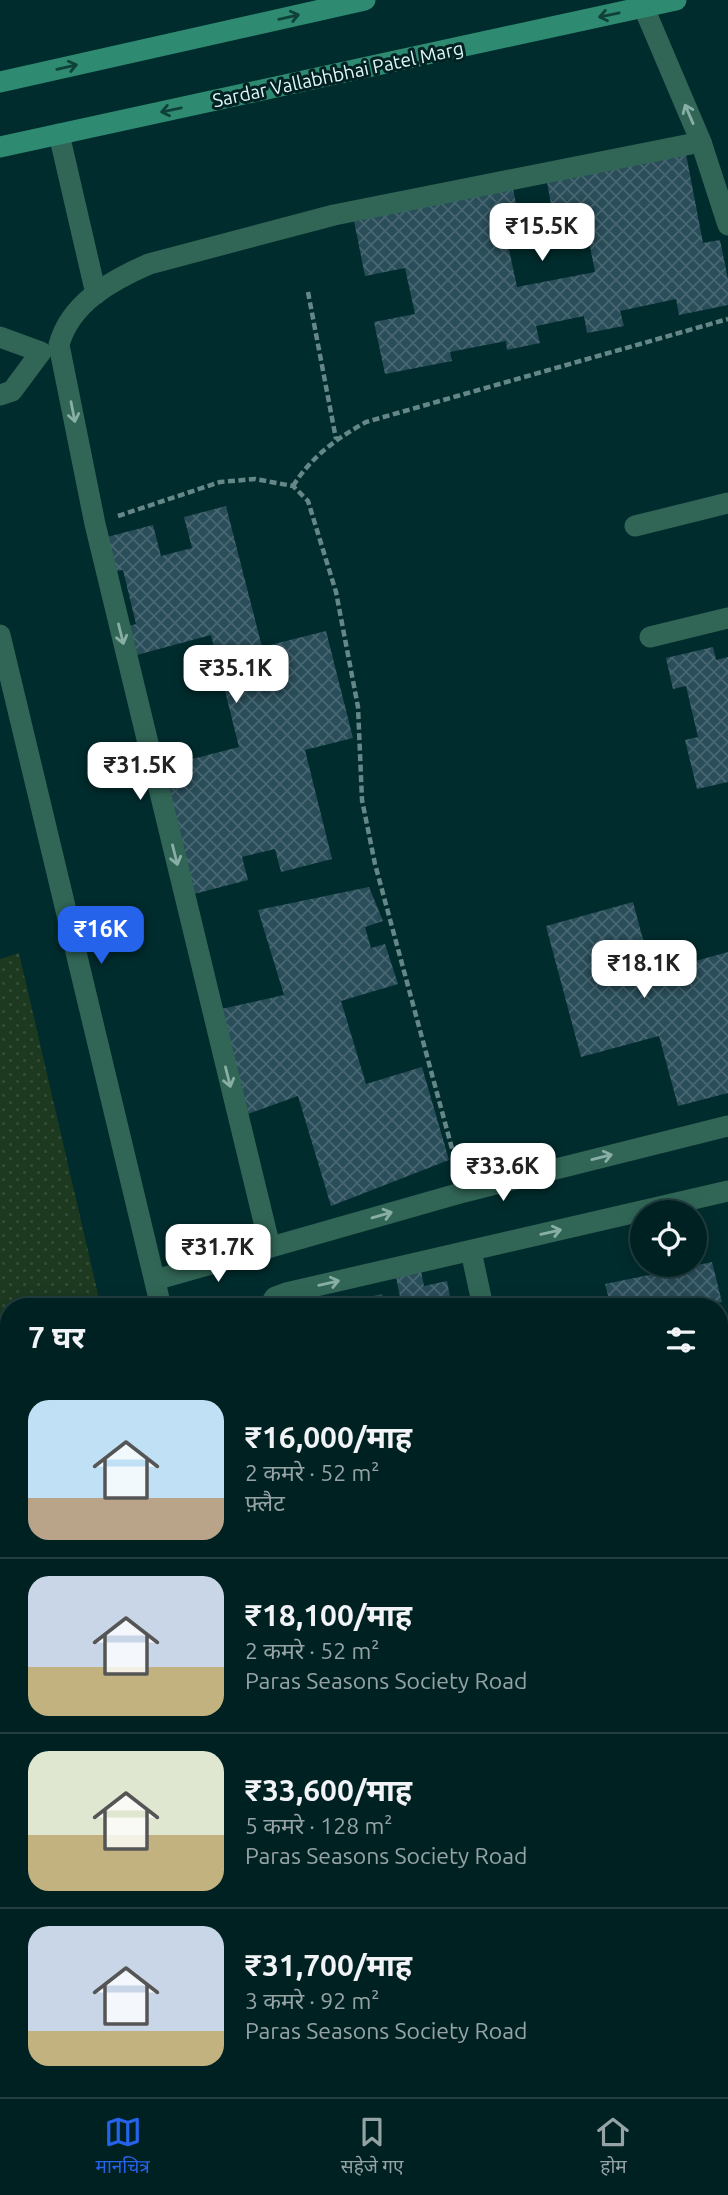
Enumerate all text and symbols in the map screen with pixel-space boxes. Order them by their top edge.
one-way arrow [598,9,621,23]
one-way arrow [277,10,299,23]
street label: Sardar Vallabhbhai Patel Marg [211,37,465,111]
one-way arrow [55,60,78,74]
one-way arrow [160,104,183,118]
one-way arrow [682,104,695,126]
pin: ₹15.5K [485,204,599,263]
text: ₹15.5K [506,213,578,238]
one-way arrow [66,400,80,423]
one-way arrow [115,622,129,645]
pin: ₹35.1K [179,646,293,705]
text: ₹35.1K [200,655,272,680]
pin: ₹31.5K [83,742,197,802]
text: ₹31.5K [104,752,176,777]
one-way arrow [169,844,182,866]
pin: ₹16K [60,906,142,966]
text: ₹16K [74,916,128,941]
pin: ₹18.1K [587,940,701,1000]
text: ₹18.1K [608,950,680,975]
one-way arrow [222,1065,236,1088]
pin: ₹33.6K [446,1144,560,1203]
one-way arrow [591,1150,613,1163]
text: ₹33.6K [467,1153,539,1178]
map controls [630,1200,707,1277]
button: locate [630,1200,707,1277]
one-way arrow [371,1208,393,1221]
pin: ₹31.7K [161,1224,275,1284]
one-way arrow [539,1225,562,1238]
text: ₹31.7K [182,1234,254,1259]
one-way arrow [317,1276,340,1289]
text: 7 घर [28,1320,85,1354]
icon: filters [662,1321,700,1359]
text: ₹16,000/माह [245,1420,412,1454]
icon: home [84,1428,168,1512]
text: 2 कमरे · 52 m² [245,1460,380,1485]
text: फ़्लैट [245,1490,285,1515]
text: ₹18,100/माह [245,1598,412,1632]
icon: home [84,1604,168,1688]
text: 2 कमरे · 52 m² [245,1638,380,1663]
text: Paras Seasons Society Road [245,1668,527,1693]
text: ₹33,600/माह [245,1773,412,1807]
icon: home [84,1779,168,1863]
text: 5 कमरे · 128 m² [245,1813,393,1838]
text: Paras Seasons Society Road [245,1843,527,1868]
text: ₹31,700/माह [245,1948,412,1982]
icon: home [84,1954,168,2038]
text: 3 कमरे · 92 m² [245,1988,380,2013]
text: Paras Seasons Society Road [245,2018,527,2043]
tab: मानचित्र [96,2113,150,2181]
tab: सहेजे गए [341,2113,403,2181]
tab: होम [594,2113,632,2181]

